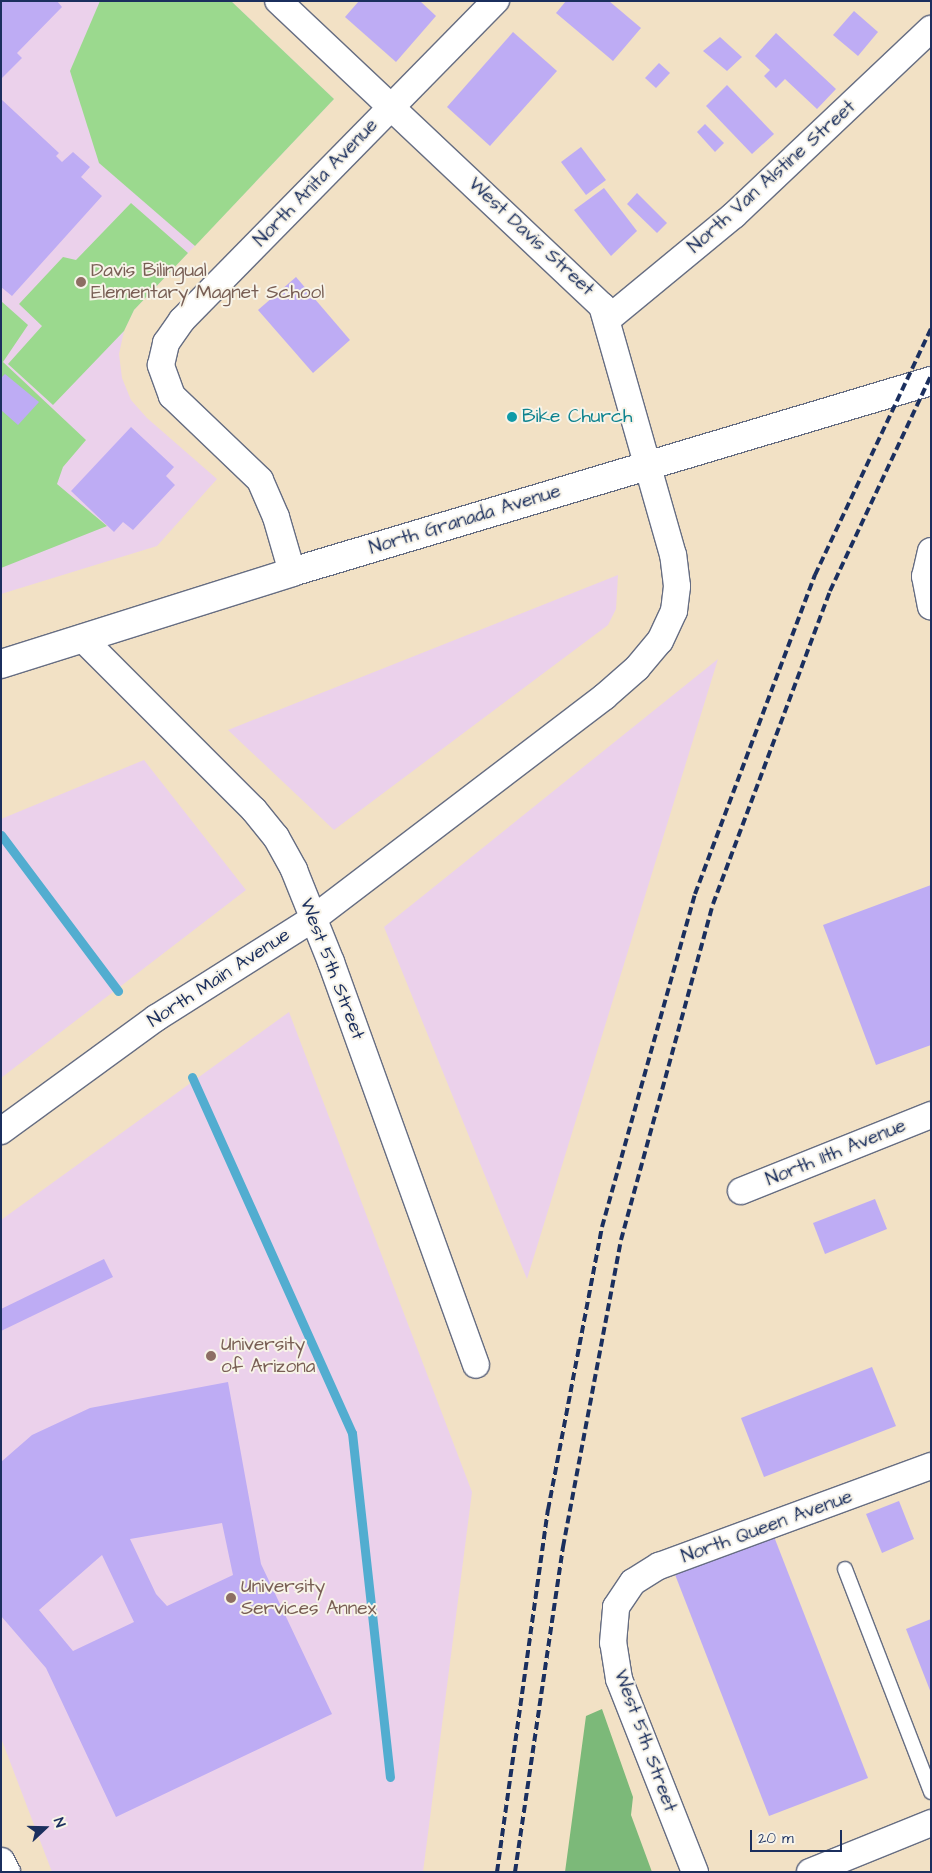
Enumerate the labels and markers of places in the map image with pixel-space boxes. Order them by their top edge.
place label: Davis Bilingual Elementary Magnet School [91,260,324,304]
marker: Davis Bilingual Elementary Magnet School [75,276,87,288]
place label: Bike Church [522,406,632,428]
marker: Bike Church [506,411,518,423]
place label: University of Arizona [221,1334,315,1378]
marker: University of Arizona [205,1350,217,1362]
place label: University Services Annex [241,1576,377,1620]
marker: University Services Annex [225,1592,237,1604]

